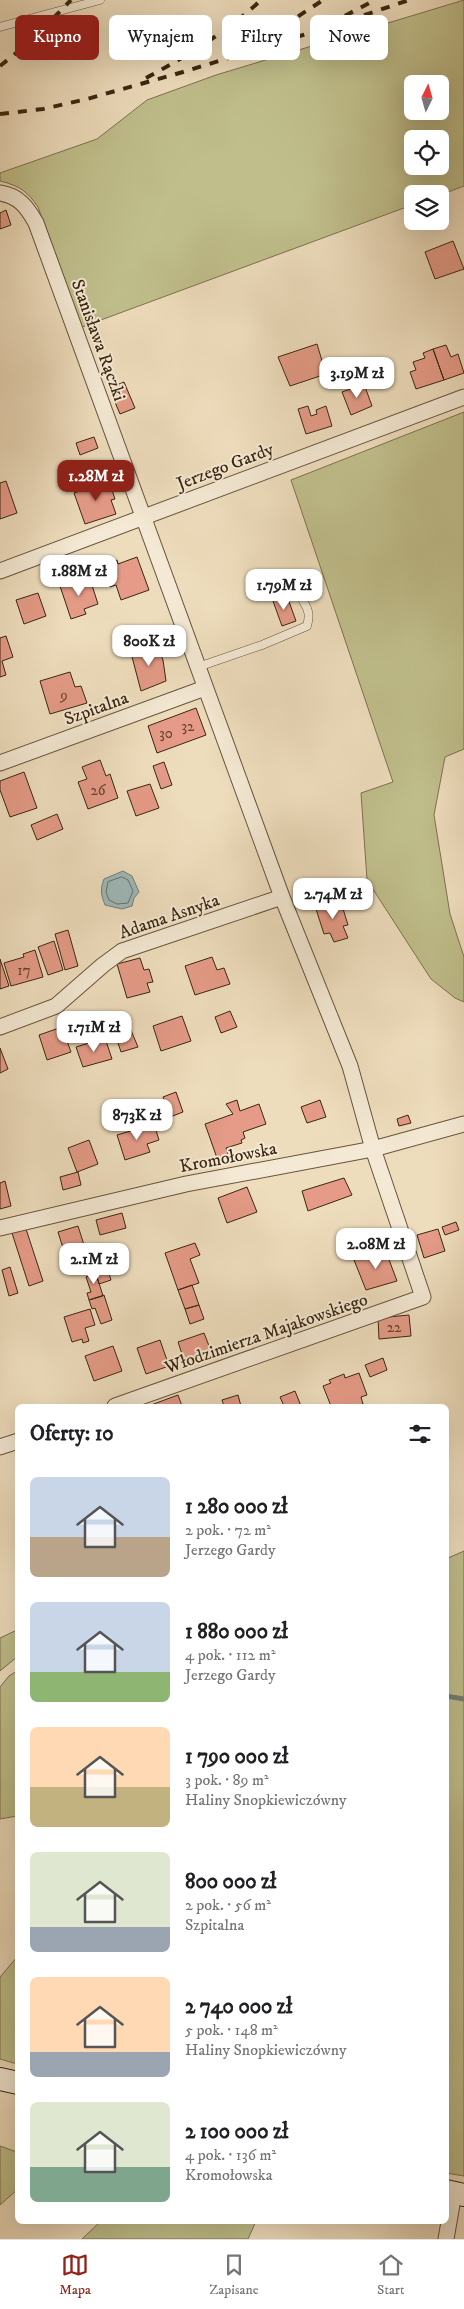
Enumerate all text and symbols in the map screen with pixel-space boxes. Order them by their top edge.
chip: Kupno [15,15,99,60]
chip: Wynajem [109,15,212,60]
chip: Filtry [222,15,300,60]
chip: Nowe [310,15,388,60]
north arrow [404,75,449,120]
map controls [404,75,449,230]
button: locate [404,130,449,175]
button: layers [404,185,449,230]
street label: Stanisława Rączki [66,277,130,404]
pin: 3.19M zł [305,356,409,399]
text: 3.19M zł [330,363,384,383]
street label: Jerzego Gardy [172,438,277,496]
pin: 1.28M zł [44,460,148,502]
text: 1.28M zł [68,466,124,486]
pin: 1.88M zł [27,554,131,597]
text: 1.88M zł [51,561,107,581]
pin: 1.79M zł [232,568,336,611]
text: 1.79M zł [257,575,311,595]
pin: 800K zł [103,624,195,667]
text: 800K zł [123,631,175,651]
house number: 9 [59,686,68,705]
street label: Szpitalna [61,687,132,731]
house number: 32 [182,717,195,736]
house number: 30 [159,724,173,743]
house number: 26 [90,781,107,800]
pin: 2.74M zł [281,878,385,920]
text: 2.74M zł [304,884,362,904]
street label: Adama Asnyka [116,889,223,944]
house number: 17 [17,961,31,980]
pin: 1.71M zł [42,1010,146,1053]
text: 1.71M zł [68,1017,120,1037]
pin: 873K zł [91,1098,183,1141]
text: 873K zł [113,1105,161,1125]
street label: Kromołowska [178,1138,279,1178]
pin: 2.08M zł [324,1228,428,1270]
text: 2.08M zł [347,1234,405,1254]
pin: 2.1M zł [48,1242,140,1285]
text: 2.1M zł [70,1249,118,1269]
street label: Włodzimierza Majakowskiego [161,1289,371,1379]
house number: 22 [387,1318,402,1337]
icon: filters [406,1420,434,1448]
text: Oferty: 10 [30,1421,114,1447]
text: 1 280 000 zł [185,1494,288,1520]
icon: home [70,1497,130,1557]
text: 2 pok. · 72 m² [185,1520,271,1540]
text: Jerzego Gardy [185,1540,276,1560]
text: 1 880 000 zł [185,1619,288,1645]
icon: home [70,1622,130,1682]
text: 4 pok. · 112 m² [185,1645,276,1665]
text: Jerzego Gardy [185,1665,276,1685]
text: 1 790 000 zł [185,1744,288,1770]
icon: home [70,1747,130,1807]
text: 3 pok. · 89 m² [185,1770,269,1790]
text: Haliny Snopkiewiczówny [185,1790,347,1810]
text: 800 000 zł [185,1869,276,1895]
icon: home [70,1872,130,1932]
text: 2 pok. · 56 m² [185,1895,271,1915]
text: Szpitalna [185,1915,244,1935]
text: 2 740 000 zł [185,1994,292,2020]
icon: home [70,1997,130,2057]
text: 5 pok. · 148 m² [185,2020,278,2040]
text: Haliny Snopkiewiczówny [185,2040,347,2060]
text: 2 100 000 zł [185,2119,288,2145]
icon: home [70,2122,130,2182]
text: 4 pok. · 136 m² [185,2145,276,2165]
text: Kromołowska [185,2165,272,2185]
tab: Mapa [59,2251,91,2299]
tab: Zapisane [209,2251,258,2299]
tab: Start [377,2251,405,2299]

